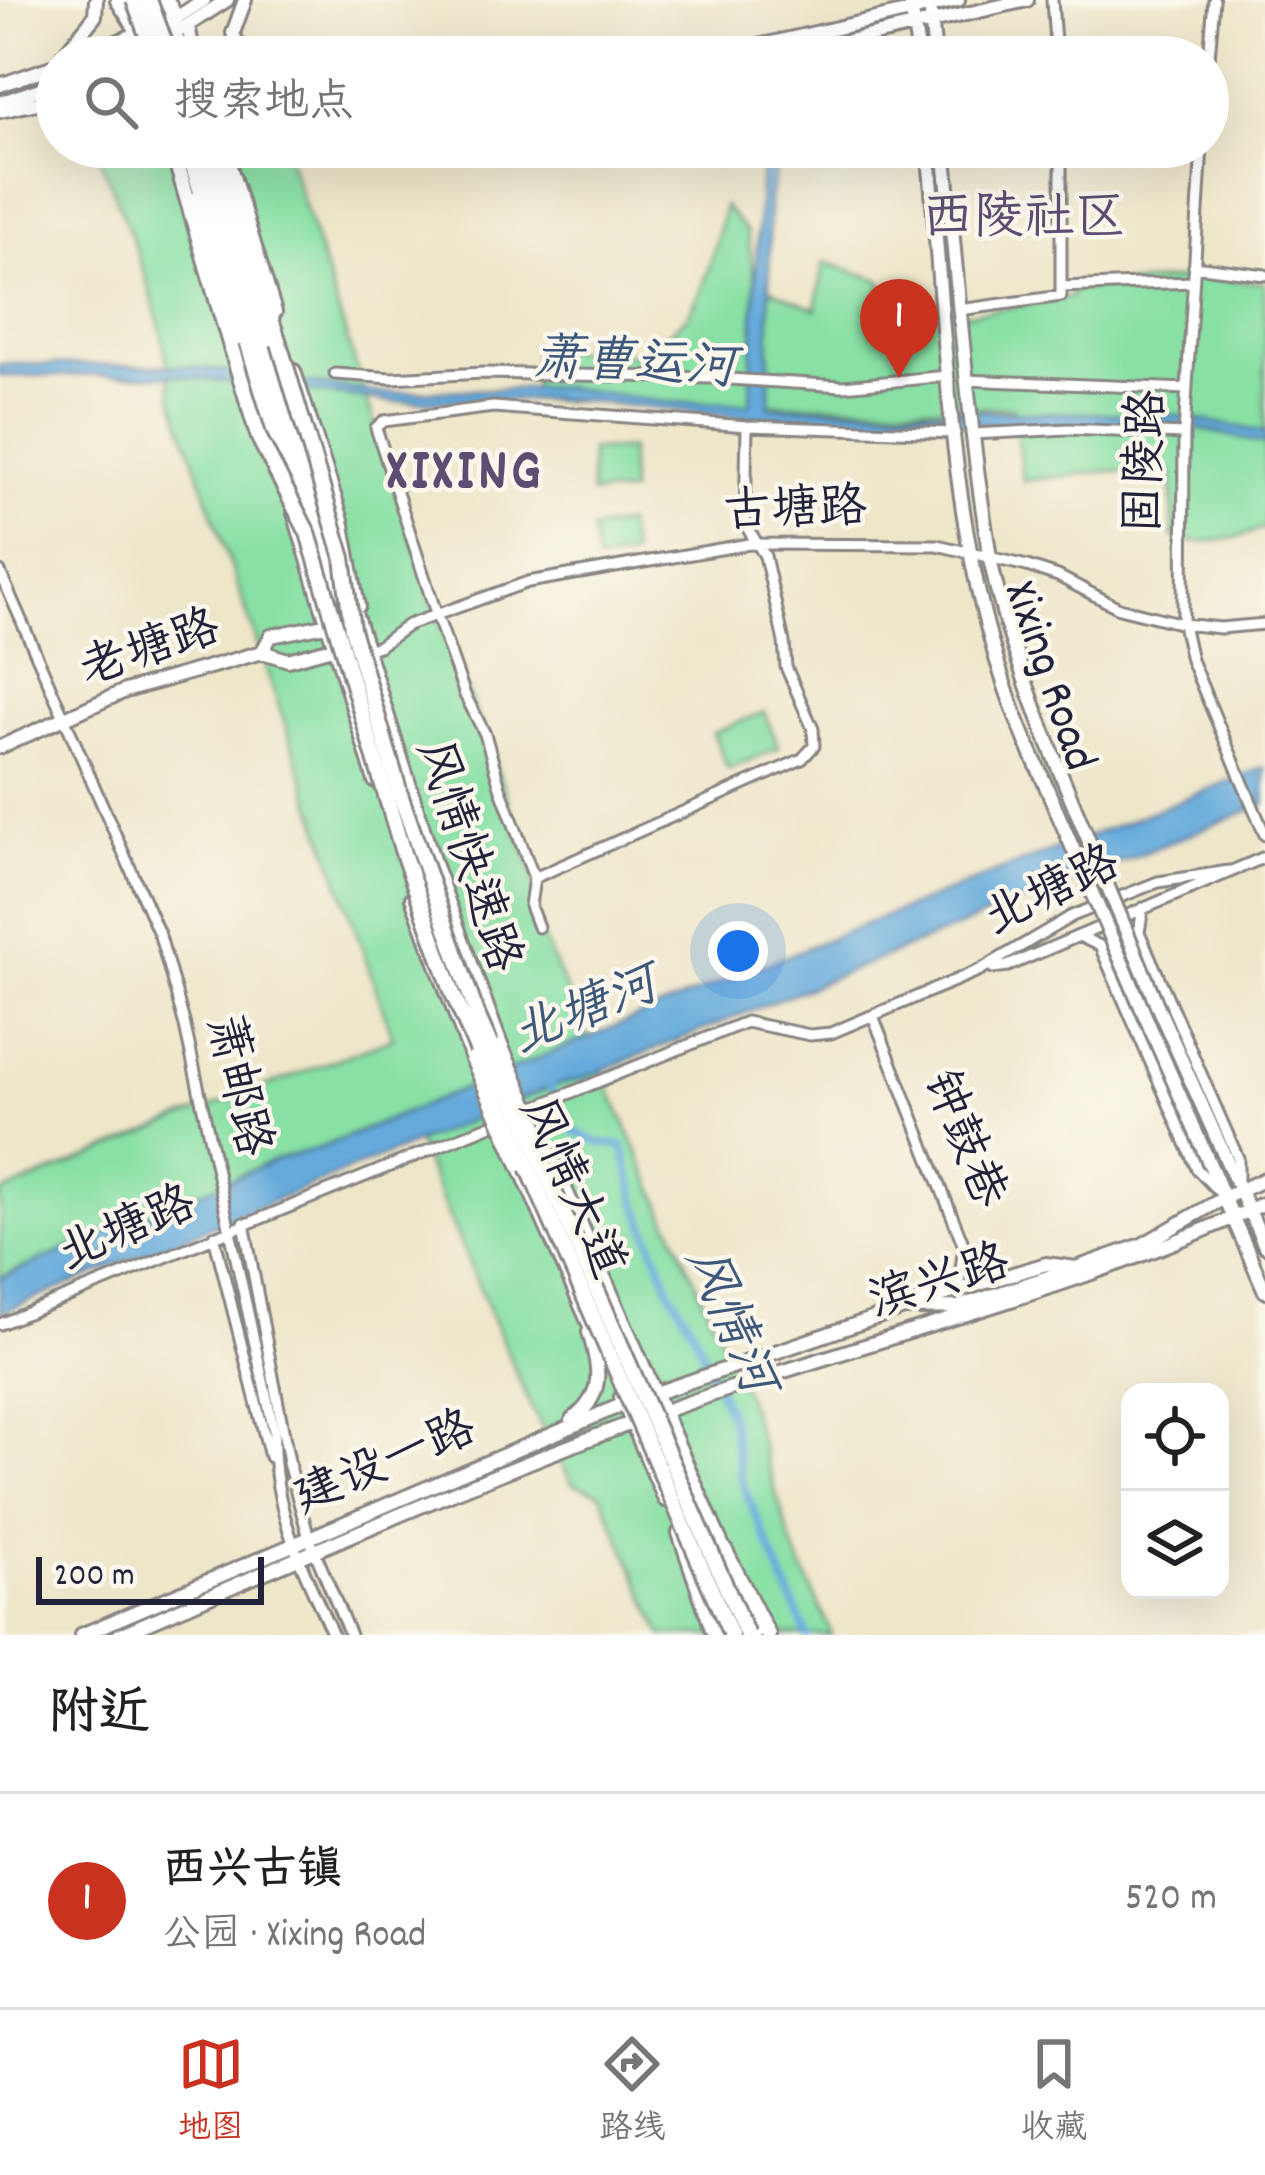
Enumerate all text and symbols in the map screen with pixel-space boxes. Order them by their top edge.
search box [36,36,1229,168]
icon: search [78,69,144,135]
text: 搜索地点 [174,73,354,137]
district label: 西陵社区 [922,186,1126,258]
pin: 1 [860,279,938,378]
water label: 萧曹运河 [530,326,745,409]
street label: 固陵路 [1112,389,1186,535]
district label: XIXING [386,432,544,518]
street label: 古塘路 [722,476,868,550]
street label: Xixing Road [982,573,1112,781]
street label: 老塘路 [72,596,230,708]
street label: 风情快速路 [395,732,535,982]
street label: 北塘路 [973,831,1133,957]
your location [708,921,768,981]
water label: 北塘河 [502,949,677,1076]
street label: 萧邮路 [185,1008,285,1164]
street label: 钟鼓巷 [902,1060,1020,1220]
street label: 风情大道 [498,1087,640,1291]
street label: 北塘路 [48,1172,208,1292]
street label: 滨兴路 [861,1231,1019,1339]
water label: 风情河 [664,1238,793,1413]
map controls [1121,1383,1229,1599]
button: locate [1121,1383,1229,1491]
street label: 建设一路 [284,1397,488,1535]
button: layers [1121,1491,1229,1599]
scale bar [36,1551,264,1604]
text: 200 m [54,1554,135,1601]
text: 附近 [48,1681,150,1753]
text: 西兴古镇 [162,1841,342,1905]
text: 1 [83,1873,91,1928]
text: 520 m [1125,1873,1217,1928]
text: 公园 · Xixing Road [162,1910,426,1965]
tab: 地图 [178,2031,244,2154]
tab: 路线 [599,2031,665,2154]
tab: 收藏 [1021,2031,1087,2154]

